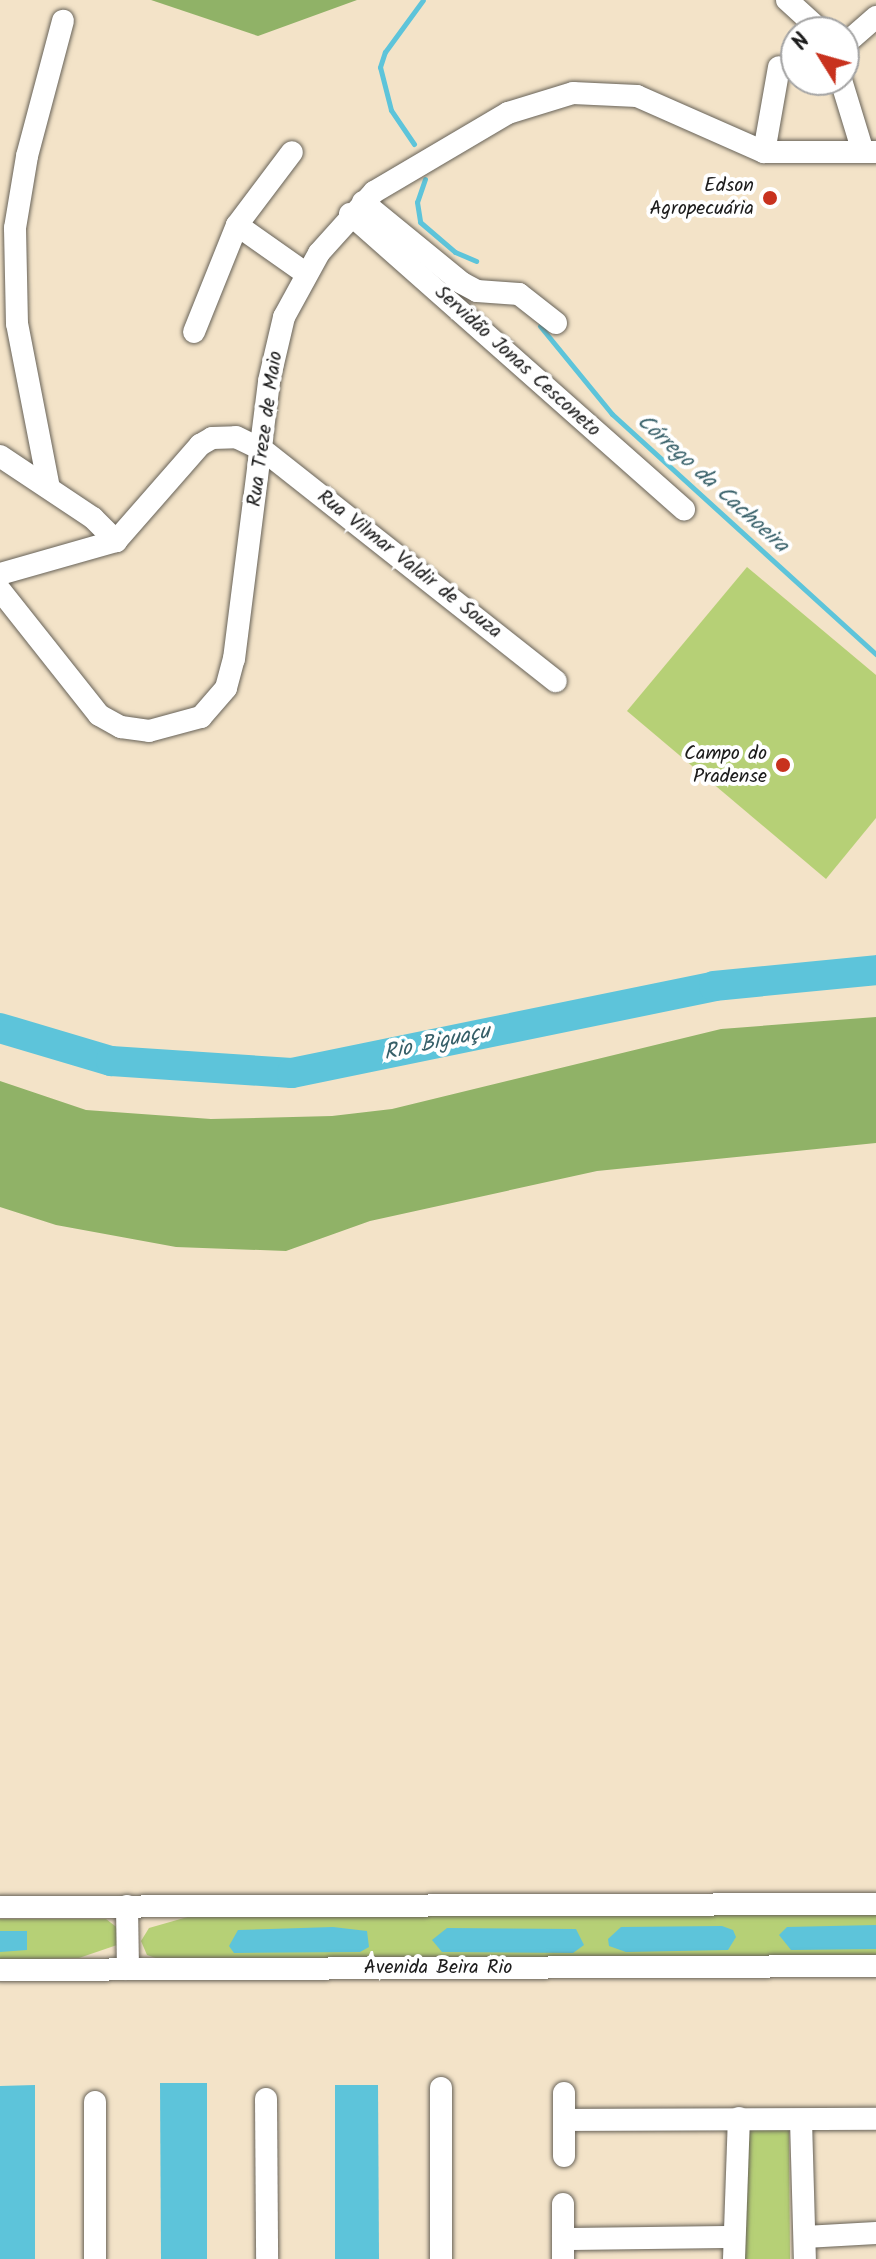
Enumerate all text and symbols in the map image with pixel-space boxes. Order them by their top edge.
north arrow [780,16,860,96]
text: N [784,26,820,59]
place label: Edson Agropecuária [649,174,754,221]
marker: Edson Agropecuária [761,189,779,207]
street label: Servidão Jonas Cesconeto [429,281,605,443]
street label: Rua Treze de Maio [243,350,289,508]
water label: Córrego da Cachoeira [631,409,793,559]
street label: Rua Vilmar Valdir de Souza [312,485,506,645]
place label: Campo do Pradense [684,742,767,789]
marker: Campo do Pradense [774,756,792,774]
water label: Rio Biguaçu [381,1019,493,1067]
street label: Avenida Beira Rio [364,1956,512,1980]

